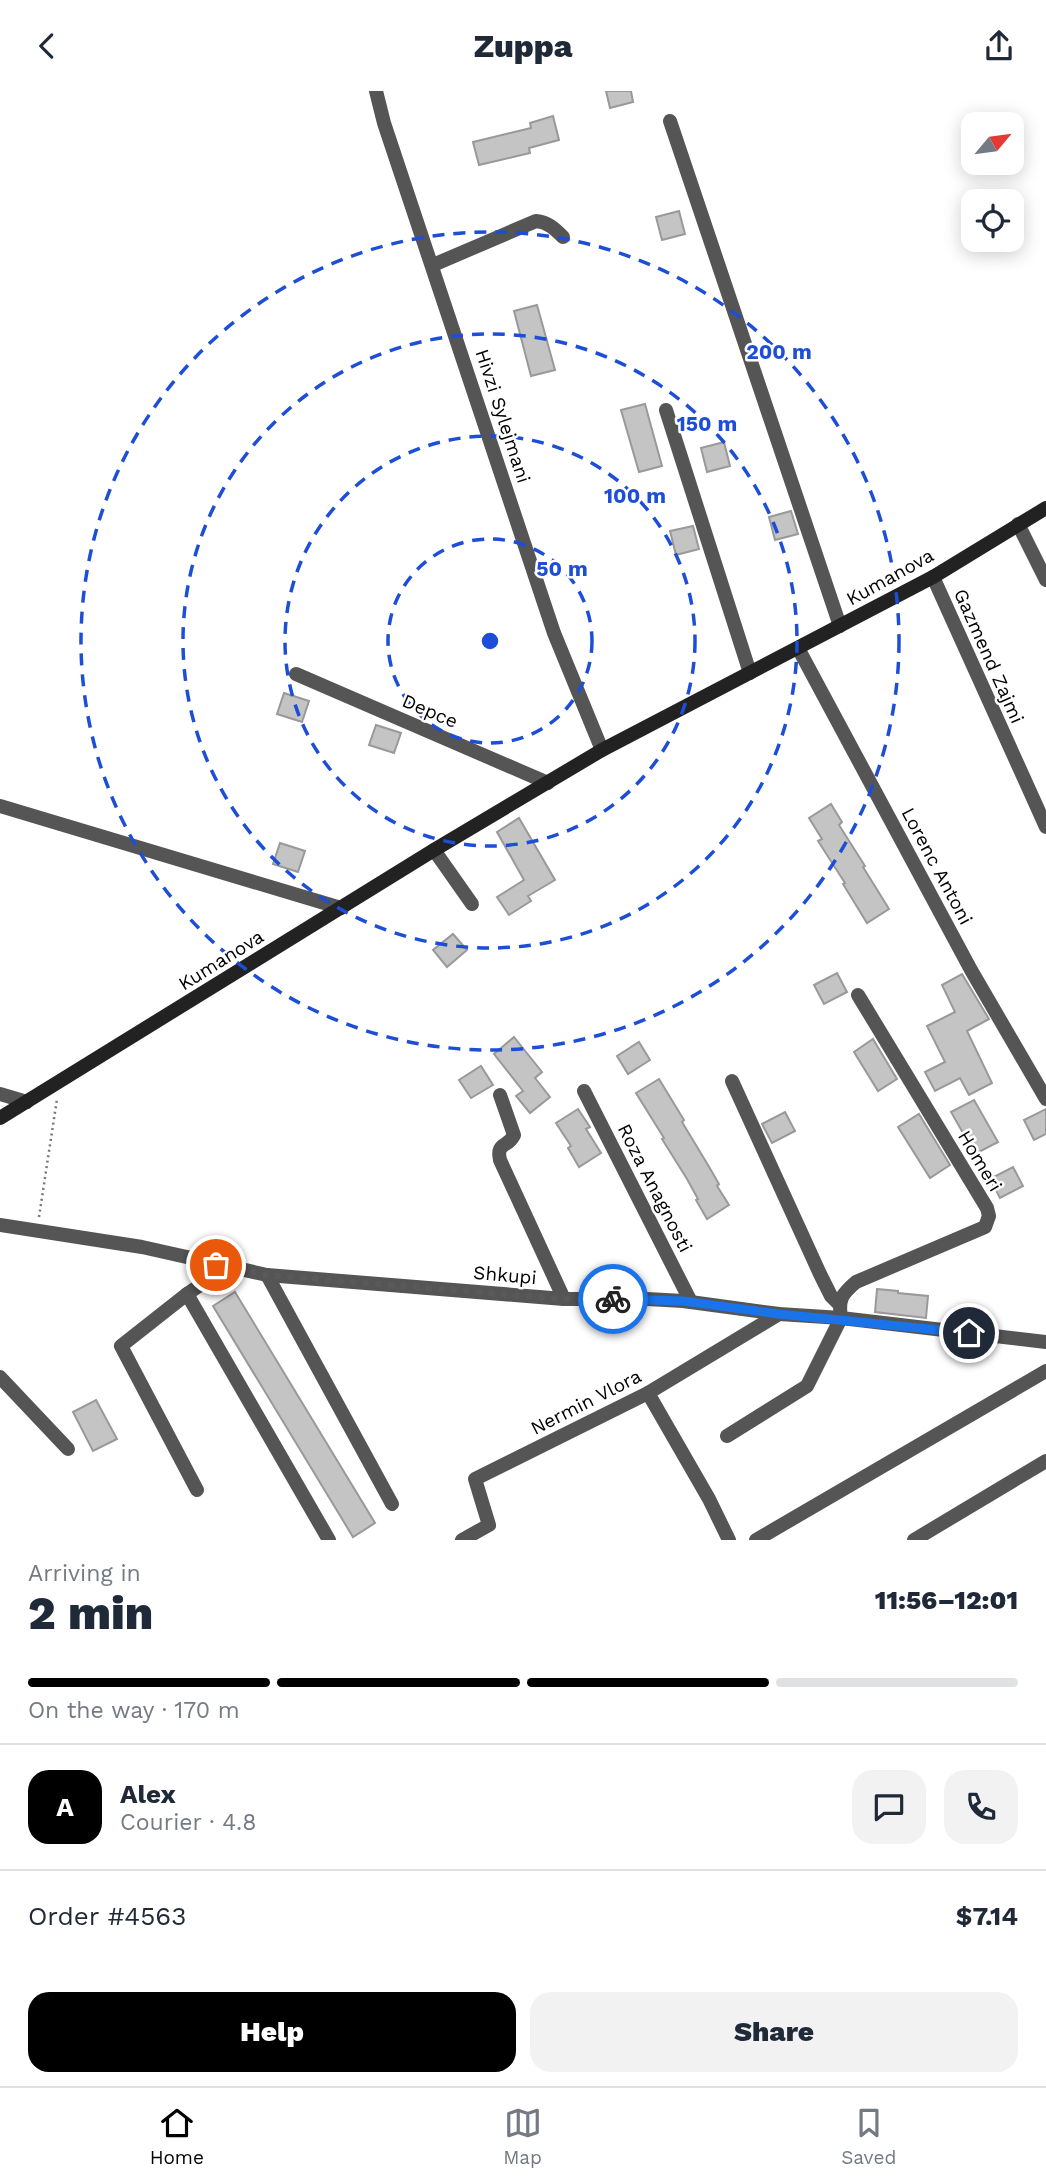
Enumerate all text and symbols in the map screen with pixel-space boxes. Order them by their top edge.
icon: back [28,27,66,65]
text: Zuppa [474,27,572,65]
icon: share [980,27,1018,65]
north arrow [961,112,1024,175]
map controls [961,112,1024,252]
button: locate [961,189,1024,252]
text: 200 m [746,339,812,364]
street label: Hivzi Sylejmani [470,346,536,486]
text: 150 m [677,411,737,436]
text: 100 m [604,483,666,508]
street label: Kumanova [842,544,938,610]
text: 50 m [536,556,588,581]
street label: Gazmend Zajmi [949,585,1029,727]
centre of rings [478,629,502,653]
street label: Depce [399,689,461,733]
street label: Lorenc Antoni [896,803,978,929]
street label: Kumanova [174,925,268,995]
street label: Roza Anagnosti [613,1120,697,1256]
street label: Homeri [953,1126,1007,1196]
pin [186,1235,246,1295]
icon: bag [197,1246,235,1284]
street label: Shkupi [472,1261,538,1289]
courier [578,1264,648,1334]
icon: bike [594,1280,632,1318]
pin [939,1303,999,1363]
icon: home [950,1314,988,1352]
street label: Nermin Vlora [527,1364,645,1440]
text: Arriving in [28,1560,141,1587]
text: 11:56–12:01 [875,1585,1018,1615]
text: 2 min [28,1586,153,1640]
text: On the way · 170 m [28,1697,240,1724]
button: chat [852,1770,926,1844]
button: phone [944,1770,1018,1844]
text: Alex [120,1779,176,1809]
text: A [56,1792,74,1822]
text: Courier · 4.8 [120,1809,256,1836]
text: Order #4563 [28,1901,186,1931]
text: $7.14 [956,1901,1018,1931]
button: Help [28,1992,516,2072]
button: Share [530,1992,1018,2072]
tab: Home [150,2104,204,2169]
tab: Map [503,2104,542,2169]
tab: Saved [841,2104,896,2169]

